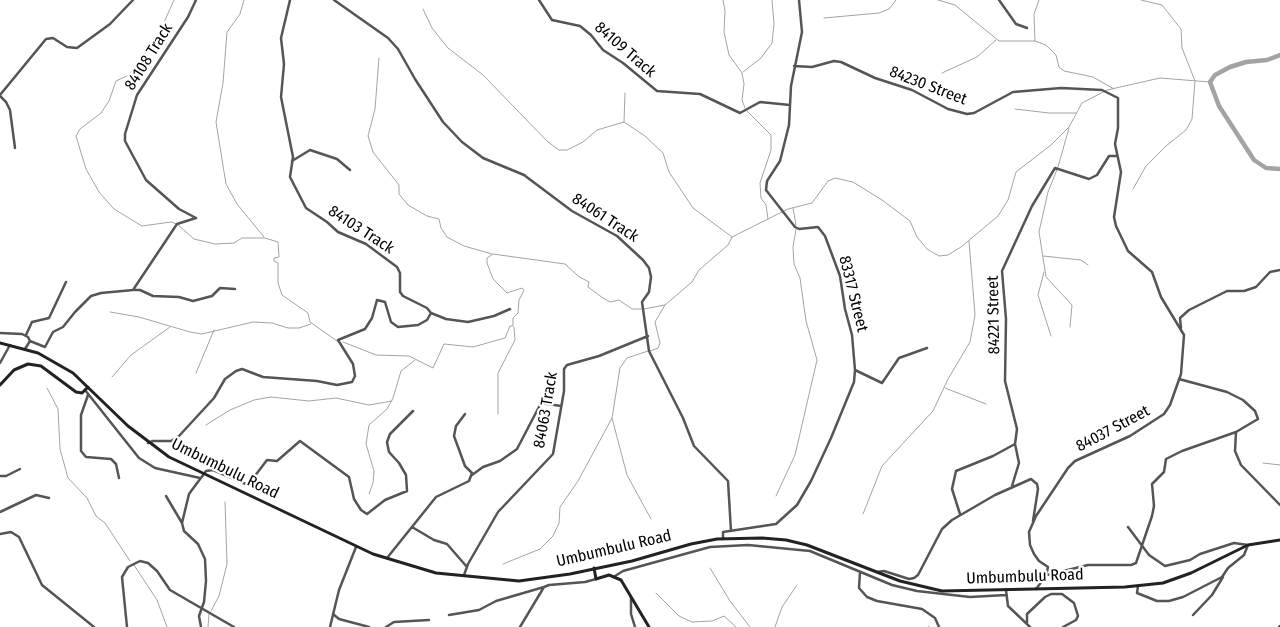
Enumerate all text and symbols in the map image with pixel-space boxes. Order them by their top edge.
street label: 84109 Track [590,18,660,82]
street label: 84108 Track [121,20,177,94]
street label: 84230 Street [887,62,969,110]
street label: 84061 Track [568,189,642,247]
street label: 84103 Track [325,202,397,258]
street label: 83317 Street [834,254,872,334]
street label: 84221 Street [984,276,1004,354]
street label: 84063 Track [530,370,562,450]
street label: 84037 Street [1073,402,1153,456]
street label: Umbumbulu Road [168,435,282,503]
street label: Umbumbulu Road [555,526,673,572]
street label: Umbumbulu Road [966,565,1084,589]

